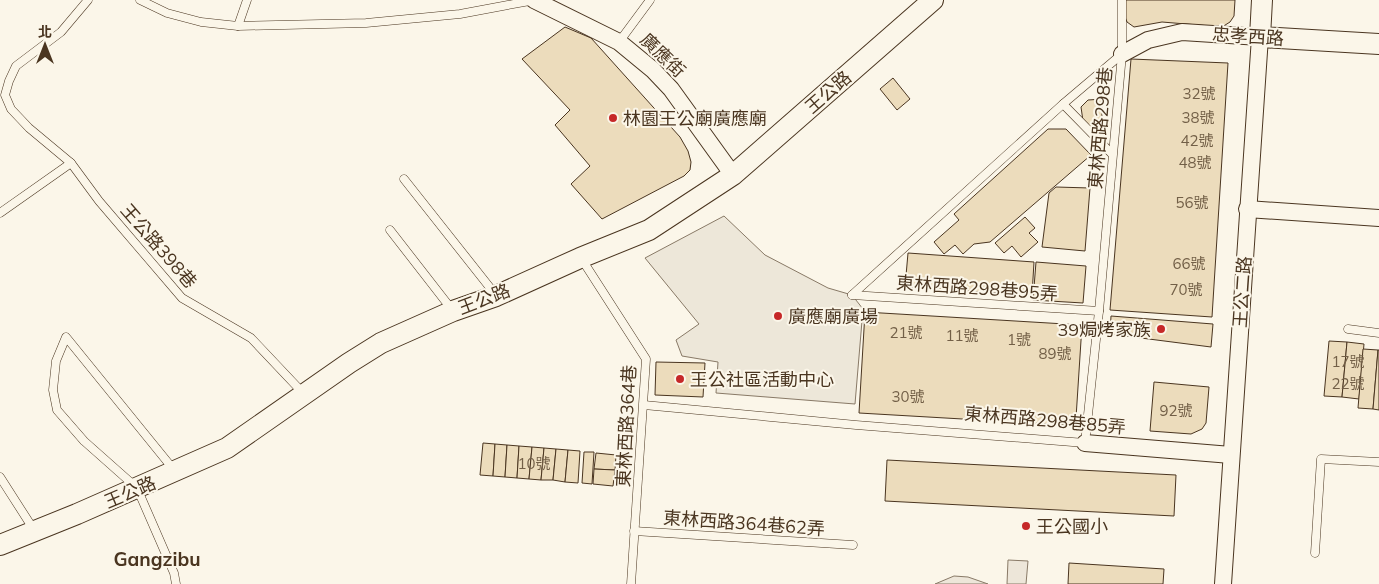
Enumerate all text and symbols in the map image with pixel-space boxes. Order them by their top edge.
north arrow [20,20,70,70]
street label: 忠孝西路 [1211,22,1285,50]
text: 北 [38,23,52,41]
street label: 廣應街 [636,28,690,82]
street label: 王公路 [800,66,856,118]
street label: 東林西路298巷 [1083,66,1117,190]
house number: 32號 [1182,84,1216,103]
place label: 林園王公廟廣應廟 [623,107,767,130]
house number: 38號 [1181,108,1215,127]
marker: 林園王公廟廣應廟 [607,112,619,124]
house number: 42號 [1180,131,1214,150]
house number: 48號 [1178,153,1212,172]
house number: 56號 [1175,193,1209,212]
street label: 王公路398巷 [116,199,202,293]
house number: 66號 [1172,254,1206,273]
street label: 王公二路 [1228,255,1256,329]
street label: 東林西路298巷95弄 [895,271,1059,305]
street label: 王公路 [455,279,513,319]
house number: 70號 [1169,280,1203,299]
place label: 廣應廟廣場 [788,305,878,328]
marker: 廣應廟廣場 [772,310,784,322]
place label: 39焗烤家族 [1057,318,1151,341]
house number: 21號 [889,323,923,342]
marker: 39焗烤家族 [1155,323,1167,335]
house number: 11號 [945,326,979,345]
house number: 1號 [1007,330,1031,349]
house number: 89號 [1038,344,1072,363]
house number: 17號 [1331,352,1365,371]
street label: 東林西路364巷 [611,364,641,488]
place label: 王公社區活動中心 [690,368,834,391]
marker: 王公社區活動中心 [674,373,686,385]
house number: 22號 [1331,374,1365,393]
house number: 30號 [891,387,925,406]
street label: 東林西路298巷85弄 [963,401,1127,439]
house number: 92號 [1159,401,1193,420]
house number: 10號 [517,454,551,473]
street label: 王公路 [101,471,159,513]
street label: 東林西路364巷62弄 [662,506,826,540]
place label: 王公國小 [1036,515,1108,538]
marker: 王公國小 [1020,520,1032,532]
district label: Gangzibu [113,547,201,571]

